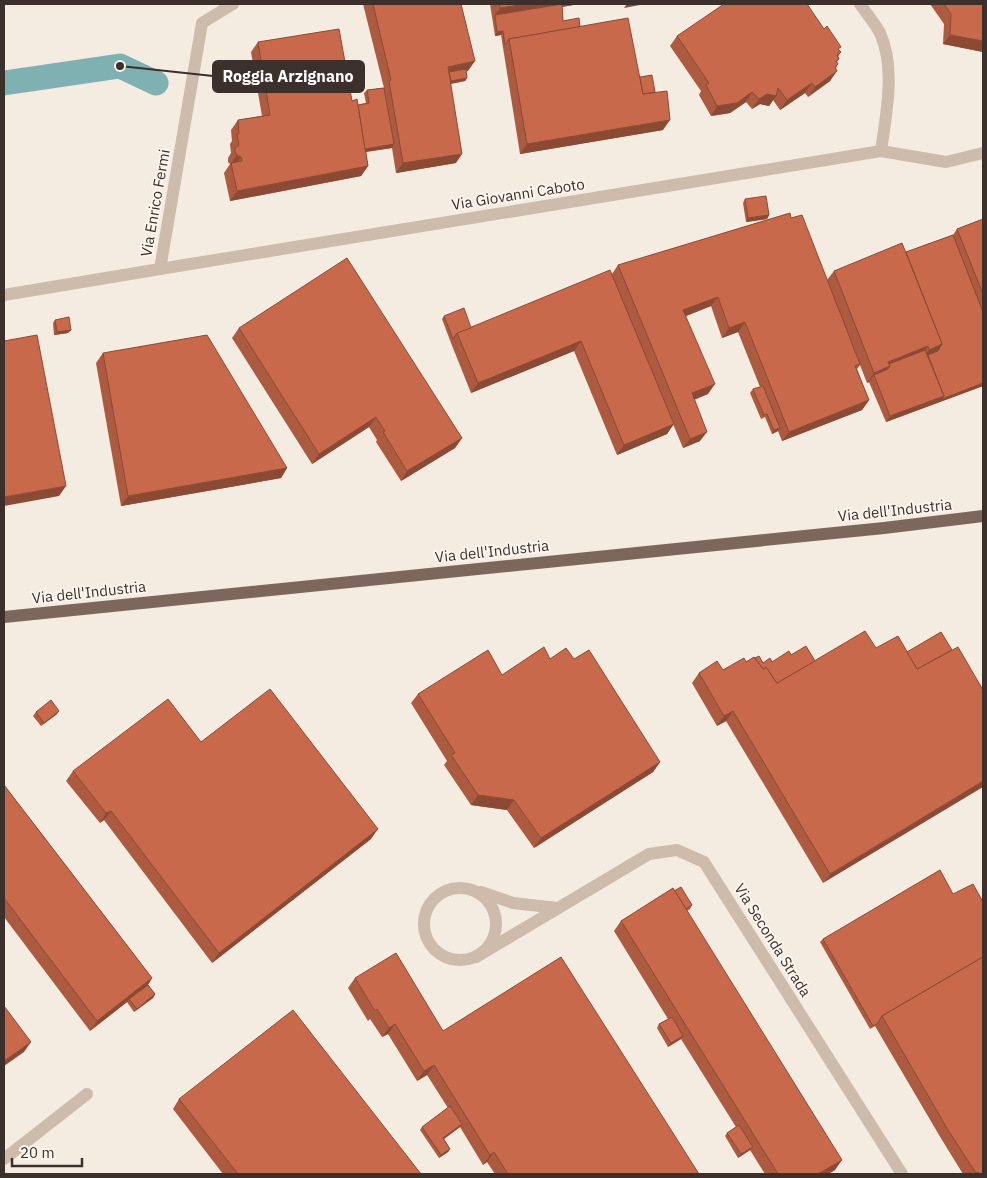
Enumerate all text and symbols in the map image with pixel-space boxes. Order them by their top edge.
callout: Roggia Arzignano [213,61,364,92]
text: Roggia Arzignano [222,66,354,86]
street label: Via Enrico Fermi [136,148,174,258]
street label: Via Giovanni Caboto [450,174,586,214]
street label: Via dell'Industria [837,495,953,525]
street label: Via dell'Industria [434,536,550,566]
street label: Via dell'Industria [31,577,147,607]
street label: Via Seconda Strada [730,880,816,1000]
scale bar [12,1136,82,1168]
text: 20 m [20,1143,55,1162]

